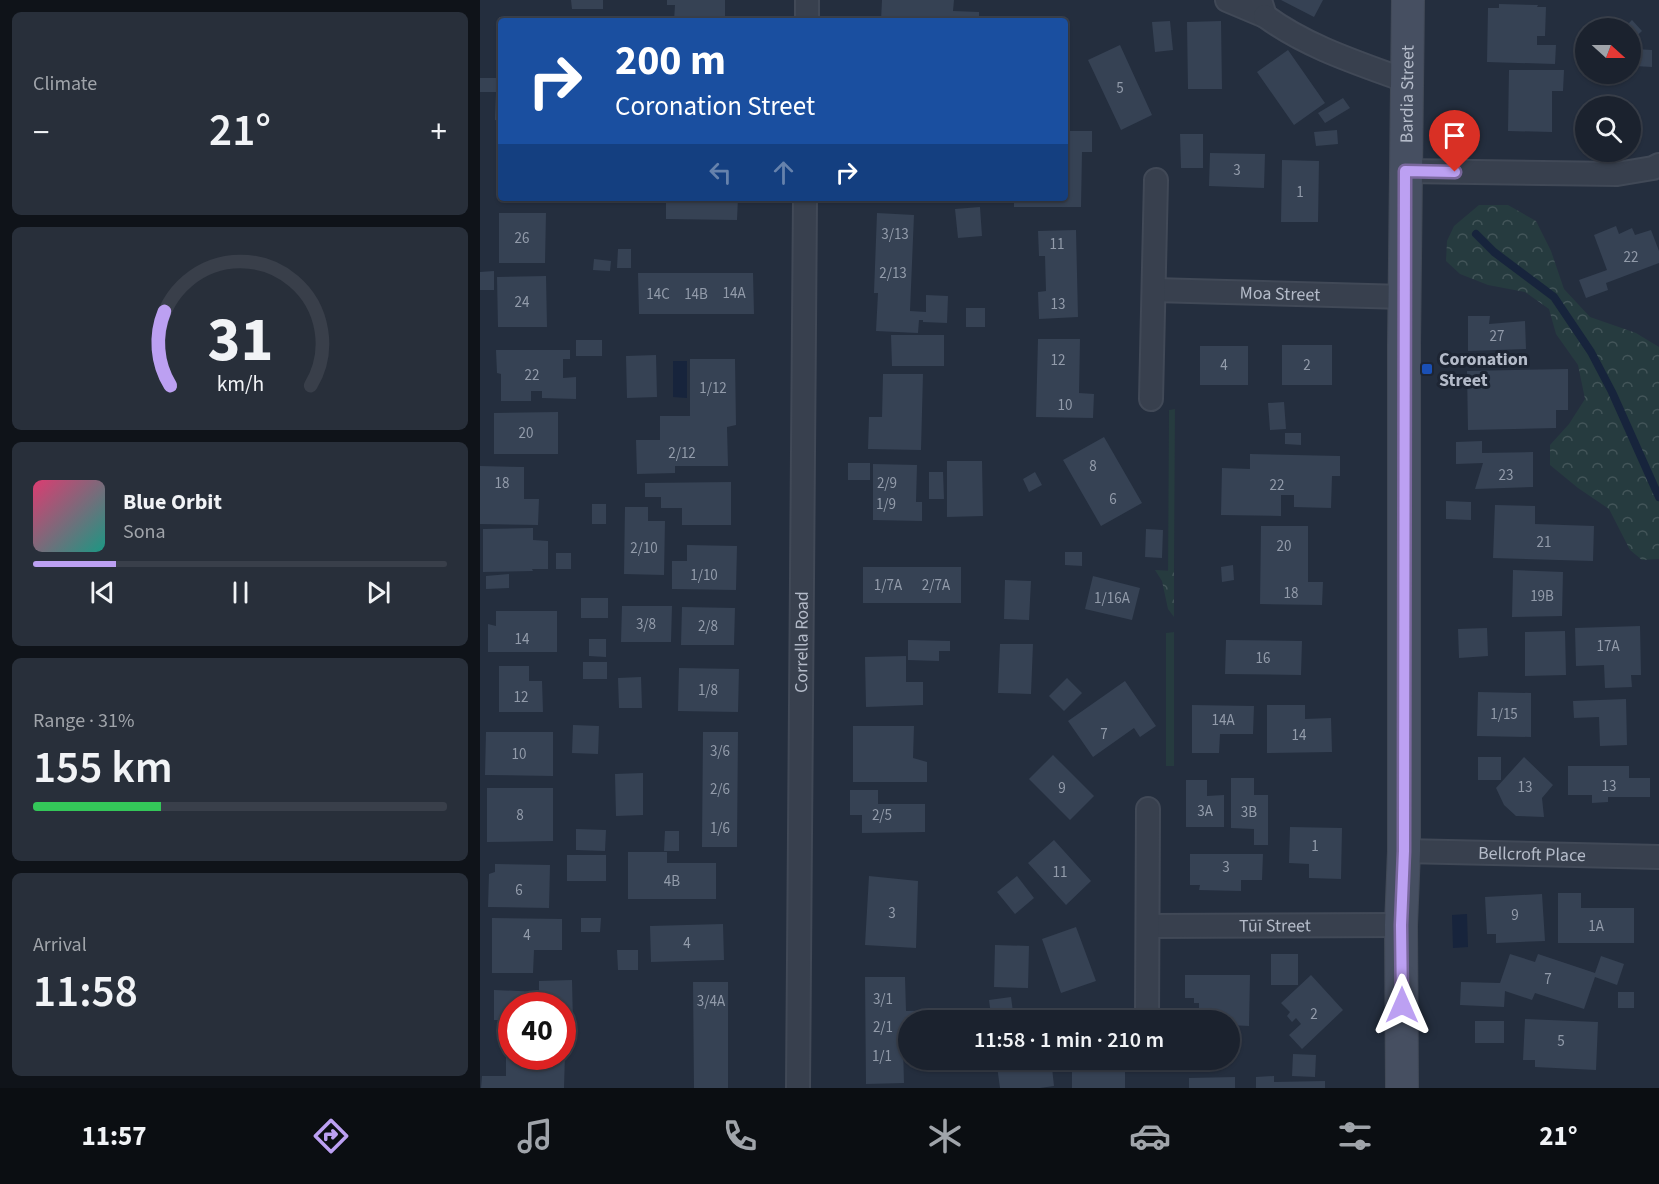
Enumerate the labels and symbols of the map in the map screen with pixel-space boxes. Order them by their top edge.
north arrow [1575,18,1641,84]
street label: Bardia Street [1394,45,1420,143]
house number: 5 [1116,78,1124,99]
pin [1429,110,1480,172]
house number: 3 [1233,160,1241,181]
house number: 1 [1296,182,1304,203]
house number: 3/13 [881,224,909,245]
house number: 26 [515,228,529,249]
house number: 11 [1050,234,1064,255]
house number: 22 [1624,247,1638,268]
house number: 2/13 [879,263,907,284]
street label: Moa Street [1239,280,1321,307]
house number: 14A [722,283,746,304]
house number: 14C [646,284,670,305]
house number: 14B [684,284,708,305]
house number: 24 [515,292,530,313]
house number: 13 [1051,294,1065,315]
house number: 27 [1490,326,1504,347]
place label: Coronation Street [1439,347,1528,393]
house number: 12 [1051,350,1065,371]
house number: 4 [1220,355,1228,376]
house number: 2 [1303,355,1311,376]
marker: Coronation Street [1420,362,1434,376]
house number: 22 [525,365,539,386]
house number: 1/12 [699,378,727,399]
house number: 10 [1058,395,1072,416]
house number: 20 [519,423,533,444]
house number: 2/12 [668,443,696,464]
house number: 8 [1089,456,1097,477]
house number: 23 [1499,465,1513,486]
house number: 18 [495,473,509,494]
house number: 2/9 [877,473,897,494]
house number: 22 [1270,475,1284,496]
house number: 6 [1109,489,1117,510]
house number: 1/9 [876,494,896,515]
house number: 21 [1537,532,1551,553]
house number: 20 [1277,536,1291,557]
house number: 2/10 [630,538,658,559]
house number: 1/10 [690,565,718,586]
house number: 1/7A [874,575,903,596]
house number: 2/7A [922,575,951,596]
house number: 18 [1284,583,1298,604]
house number: 19B [1530,586,1554,607]
house number: 1/16A [1094,588,1131,609]
street label: Corrella Road [789,591,814,693]
house number: 3/8 [636,614,656,635]
house number: 2/8 [698,616,718,637]
house number: 14 [515,629,530,650]
house number: 17A [1596,636,1620,657]
house number: 16 [1256,648,1270,669]
house number: 1/8 [698,680,718,701]
house number: 12 [514,687,528,708]
house number: 1/15 [1490,704,1518,725]
house number: 14A [1211,710,1235,731]
house number: 7 [1100,724,1108,745]
house number: 14 [1292,725,1307,746]
house number: 3/6 [710,741,730,762]
house number: 10 [512,744,526,765]
house number: 13 [1602,776,1616,797]
house number: 13 [1518,777,1532,798]
house number: 9 [1058,778,1066,799]
house number: 2/6 [710,779,730,800]
house number: 3A [1197,801,1214,822]
house number: 3B [1241,802,1257,823]
house number: 8 [516,805,524,826]
house number: 2/5 [872,805,892,826]
house number: 1/6 [710,818,730,839]
house number: 1 [1311,836,1319,857]
street label: Bellcroft Place [1478,840,1586,868]
house number: 3 [1222,857,1230,878]
house number: 11 [1053,862,1067,883]
house number: 4B [664,871,680,892]
house number: 6 [515,880,523,901]
house number: 3 [888,903,896,924]
house number: 9 [1511,905,1519,926]
street label: Tūī Street [1239,913,1311,938]
house number: 1A [1588,916,1605,937]
house number: 4 [523,925,531,946]
house number: 4 [683,933,691,954]
house number: 7 [1544,969,1552,990]
position arrow [1370,973,1434,1037]
house number: 3/1 [873,989,893,1010]
house number: 3/4A [697,991,726,1012]
speed limit sign: 40 [498,992,576,1070]
house number: 2 [1310,1004,1318,1025]
house number: 2/1 [873,1017,893,1038]
house number: 5 [1557,1031,1565,1052]
house number: 1/1 [872,1046,892,1067]

